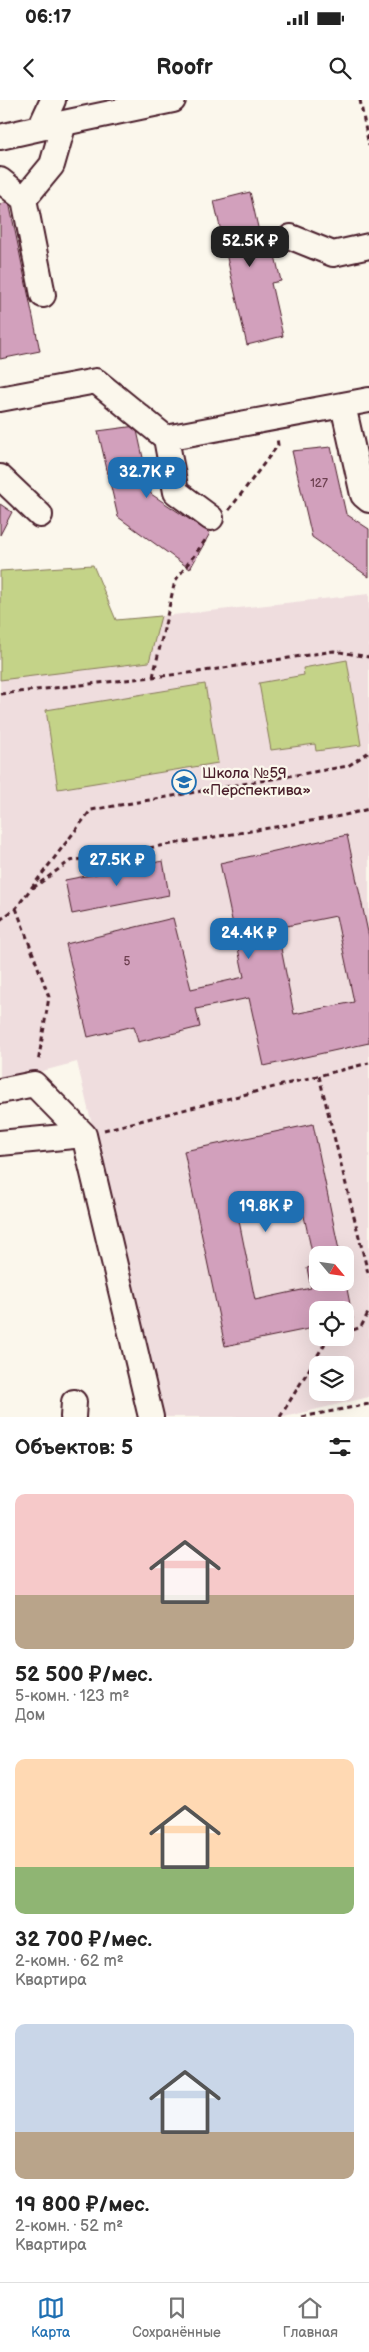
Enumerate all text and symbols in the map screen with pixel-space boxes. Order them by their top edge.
text: 06:17 [25,6,71,29]
icon: back [15,54,43,82]
text: Roofr [156,54,213,81]
icon: search [326,54,354,82]
pin: 52.5K ₽ [204,226,296,268]
text: 52.5K ₽ [222,232,278,251]
pin: 32.7K ₽ [101,456,193,499]
text: 32.7K ₽ [119,463,175,482]
house number: 127 [310,476,328,491]
place label: Школа №59 «Перспектива» [202,764,311,800]
school or university icon: Школа №59 «Перспектива» [171,769,197,795]
pin: 27.5K ₽ [71,844,163,887]
text: 27.5K ₽ [89,851,145,870]
pin: 24.4K ₽ [203,918,295,960]
text: 24.4K ₽ [221,924,277,943]
house number: 5 [124,954,131,969]
pin: 19.8K ₽ [220,1190,312,1233]
text: 19.8K ₽ [239,1197,293,1216]
north arrow [309,1246,354,1291]
map controls [309,1246,354,1401]
button: locate [309,1301,354,1346]
button: layers [309,1356,354,1401]
icon: filters [326,1433,354,1461]
text: Объектов: 5 [15,1435,133,1460]
icon: home [140,1527,230,1617]
text: 52 500 ₽/мес. [15,1662,153,1687]
text: 5-комн. · 123 m² [15,1687,129,1706]
text: Дом [15,1706,45,1725]
icon: home [140,1792,230,1882]
text: 32 700 ₽/мес. [15,1927,152,1952]
text: 2-комн. · 62 m² [15,1952,124,1971]
text: Квартира [15,1971,87,1990]
icon: home [140,2057,230,2147]
text: 19 800 ₽/мес. [15,2192,149,2217]
text: 2-комн. · 52 m² [15,2217,123,2236]
text: Квартира [15,2236,87,2255]
tab: Карта [31,2294,70,2341]
tab: Сохранённые [132,2294,221,2341]
tab: Главная [283,2294,338,2341]

